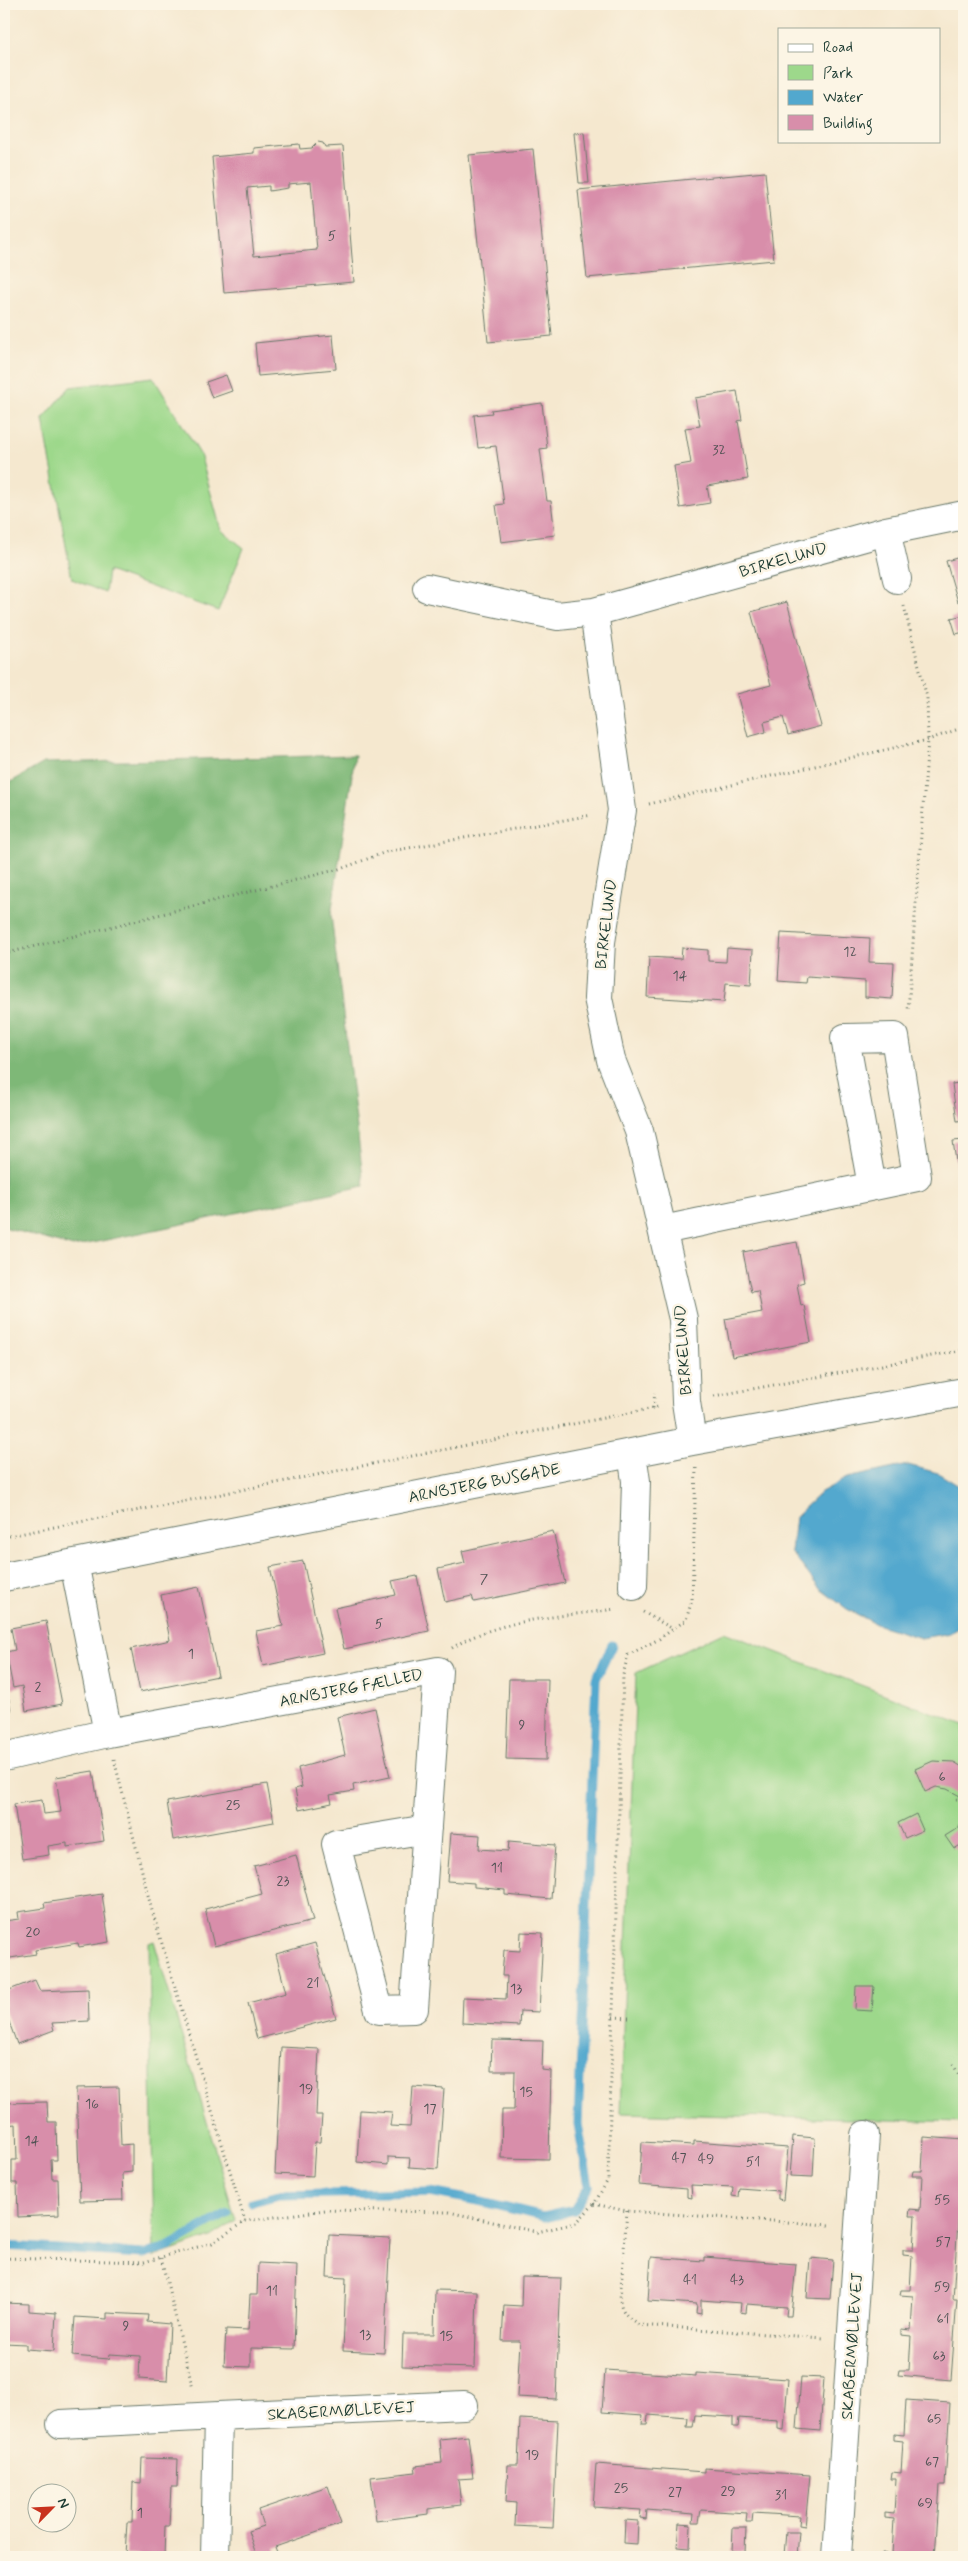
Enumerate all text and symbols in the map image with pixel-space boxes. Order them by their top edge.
legend [778,28,940,142]
text: Road [823,38,853,58]
text: Park [823,64,853,84]
text: Water [823,88,863,108]
text: Building [823,114,873,135]
house number: 5 [328,227,336,245]
house number: 32 [712,441,726,459]
street label: BIRKELUND [737,538,830,583]
street label: BIRKELUND [591,878,622,970]
house number: 12 [843,943,857,961]
house number: 14 [673,967,688,985]
street label: BIRKELUND [670,1304,697,1396]
street label: ARNBJERG BUSGADE [407,1458,562,1508]
house number: 7 [480,1570,489,1588]
house number: 5 [375,1615,383,1633]
house number: 1 [188,1645,194,1663]
street label: ARNBJERG FÆLLED [278,1664,425,1713]
house number: 2 [35,1678,42,1696]
house number: 9 [519,1716,526,1734]
house number: 6 [938,1768,946,1786]
house number: 25 [226,1796,240,1814]
house number: 11 [491,1859,503,1877]
house number: 23 [277,1872,289,1890]
house number: 20 [26,1923,40,1941]
house number: 21 [307,1974,319,1992]
house number: 13 [510,1980,522,1998]
house number: 19 [299,2080,313,2098]
house number: 15 [519,2083,533,2101]
house number: 16 [85,2095,99,2113]
house number: 17 [423,2100,437,2118]
house number: 14 [25,2132,40,2150]
house number: 47 [671,2149,687,2167]
house number: 49 [698,2150,714,2168]
house number: 51 [746,2153,760,2171]
house number: 55 [934,2191,950,2209]
house number: 57 [935,2233,951,2251]
house number: 41 [683,2271,697,2289]
house number: 43 [730,2271,744,2289]
street label: SKABERMØLLEVEJ [837,2272,868,2420]
house number: 59 [934,2278,950,2296]
house number: 11 [266,2282,278,2300]
house number: 61 [936,2310,950,2328]
house number: 9 [123,2317,130,2335]
house number: 13 [359,2326,371,2344]
house number: 15 [439,2327,453,2345]
house number: 63 [932,2347,946,2365]
street label: SKABERMØLLEVEJ [267,2397,415,2426]
house number: 65 [927,2410,941,2428]
house number: 19 [525,2446,539,2464]
house number: 67 [925,2453,939,2471]
house number: 25 [614,2479,628,2497]
house number: 29 [720,2482,736,2500]
house number: 27 [668,2483,682,2501]
north arrow [28,2484,78,2534]
house number: 31 [775,2486,787,2504]
house number: 69 [917,2494,933,2512]
text: N [53,2495,73,2511]
house number: 1 [137,2504,143,2522]

